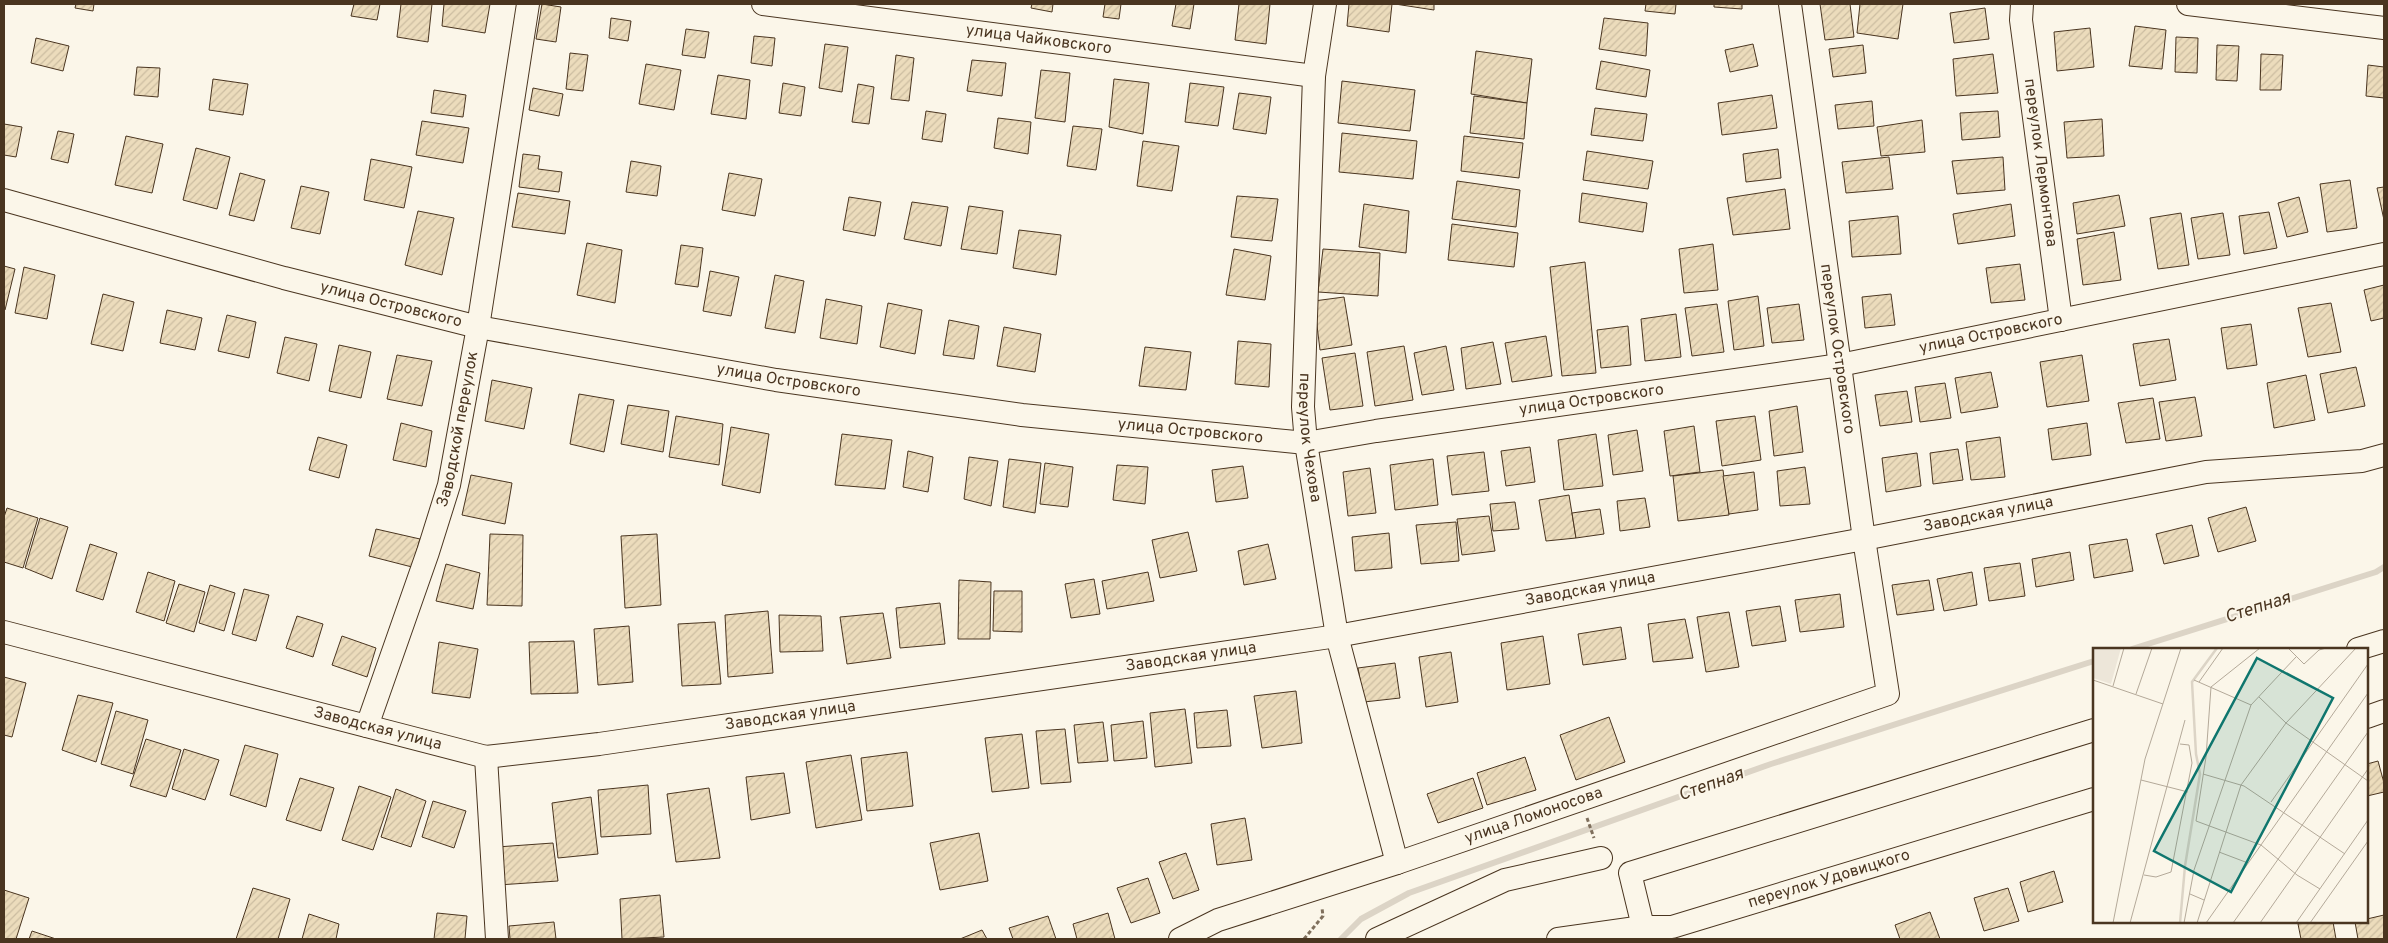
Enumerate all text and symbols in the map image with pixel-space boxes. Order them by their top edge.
street label: улица Чайковского [964,21,1113,59]
street label: переулок Лермонтова [2019,77,2061,248]
street label: переулок Островского [1815,262,1859,436]
street label: улица Островского [318,277,464,333]
street label: улица Островского [1917,310,2065,359]
street label: Заводской переулок [433,350,483,510]
street label: улица Островского [715,360,862,402]
street label: переулок Чехова [1293,373,1325,504]
street label: улица Островского [1518,380,1665,421]
street label: улица Островского [1117,414,1264,449]
street label: Заводская улица [1922,492,2055,537]
street label: Заводская улица [1524,568,1657,611]
water label: Степная [2222,586,2294,629]
street label: Заводская улица [1124,638,1258,677]
inset map [2093,648,2368,923]
street label: Заводская улица [724,697,857,735]
street label: Заводская улица [311,703,444,755]
water label: Степная [1675,762,1747,807]
street label: улица Ломоносова [1462,783,1605,849]
street label: переулок Удовицкого [1746,845,1913,913]

